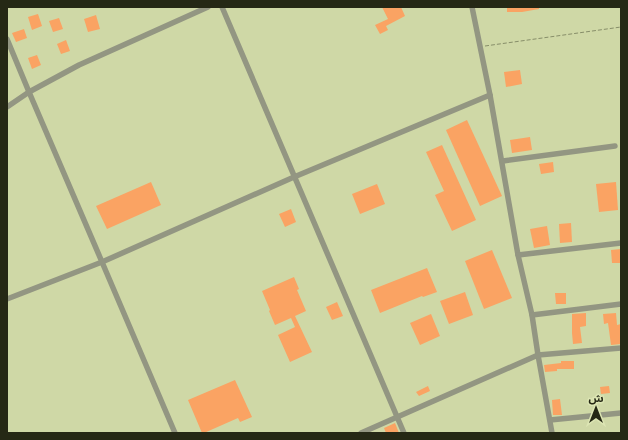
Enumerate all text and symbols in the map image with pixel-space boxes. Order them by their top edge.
north arrow [576,388,616,428]
text: ش [588,390,604,406]

